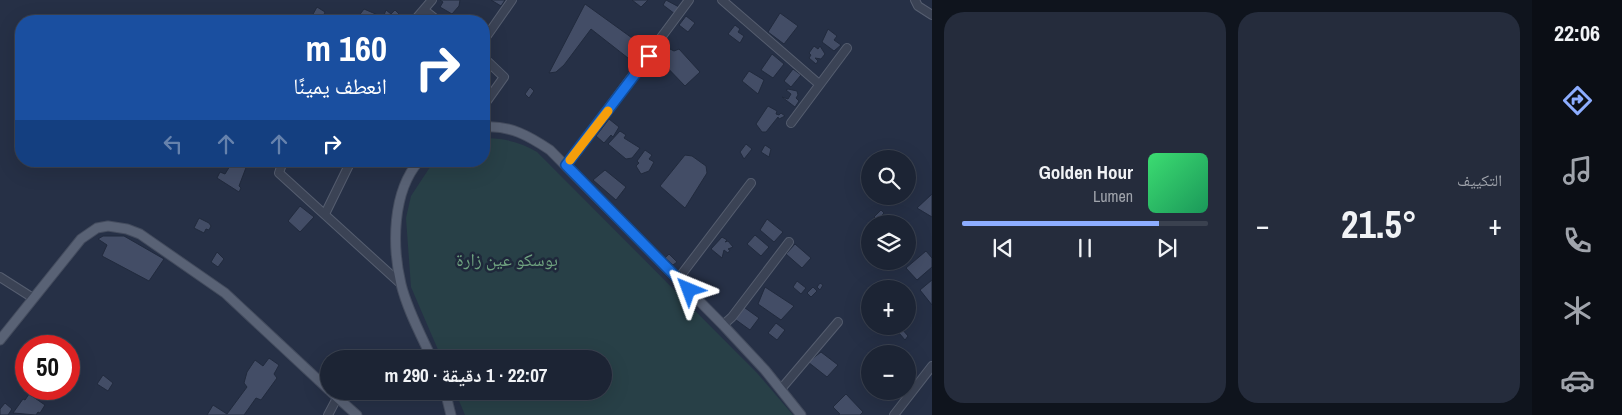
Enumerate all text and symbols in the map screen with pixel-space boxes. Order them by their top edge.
text: 22:06 [1554,18,1600,48]
text: 160 m [306,25,387,72]
icon: right [405,35,470,100]
pin [628,35,670,77]
icon: arrive [635,42,663,70]
text: انعطف يمينًا [293,71,387,101]
icon: directions [1560,83,1595,118]
icon: left [159,130,187,158]
icon: ahead [212,130,240,158]
icon: ahead [265,130,293,158]
icon: right [318,130,346,158]
map controls [861,150,916,400]
button: search [861,150,916,205]
icon: music [1560,153,1595,188]
text: Golden Hour [1039,159,1133,185]
text: التكييف [1457,169,1502,191]
text: Lumen [1093,185,1133,207]
text: 21.5° [1341,199,1417,250]
text: − [1256,206,1269,244]
text: + [1489,206,1502,244]
button: layers [861,215,916,270]
icon: phone [1560,223,1595,258]
icon: previous [989,234,1017,262]
icon: pause [1071,234,1099,262]
icon: next [1153,234,1181,262]
park label: بوسكو عين زارة [456,247,558,272]
position arrow [662,263,714,315]
button: + [861,280,916,335]
icon: climate [1560,293,1595,328]
speed limit sign: 50 [15,335,80,400]
button: − [861,345,916,400]
text: 22:07 · 1 دقيقة · 290 m [385,362,547,388]
icon: car [1560,363,1595,398]

